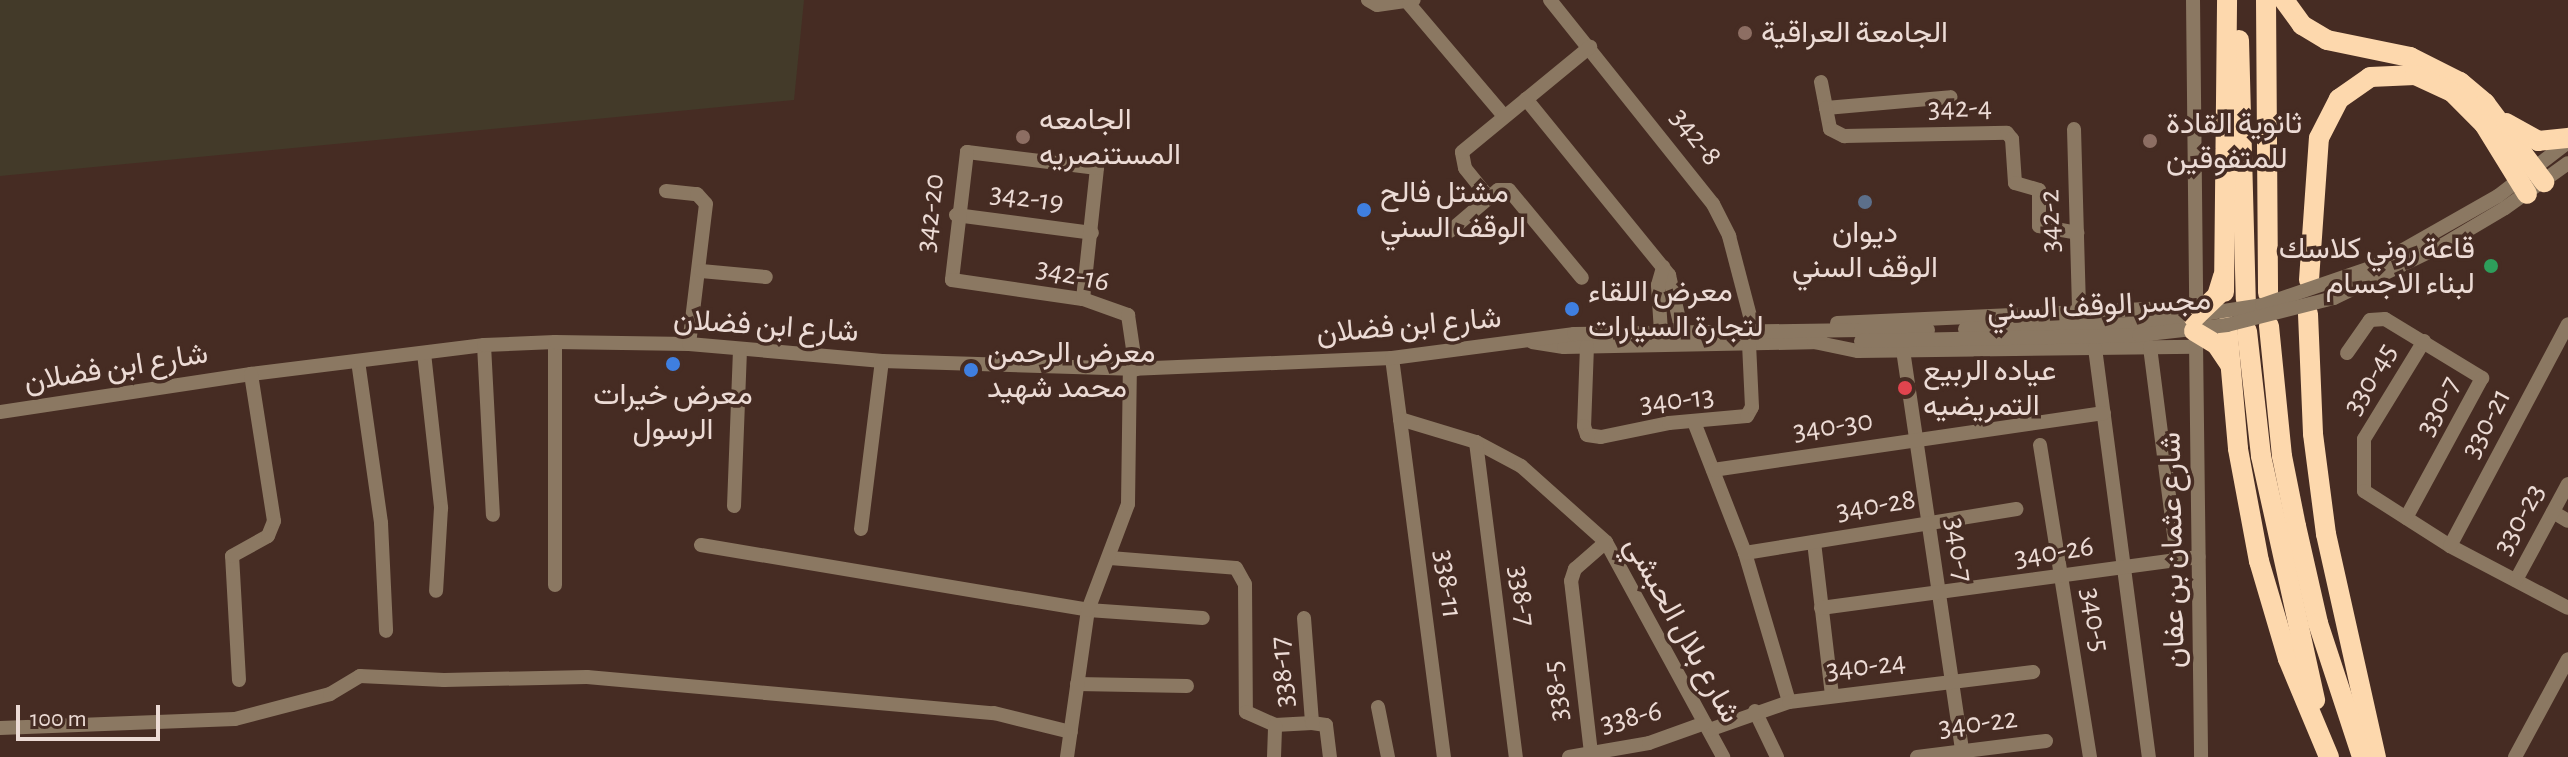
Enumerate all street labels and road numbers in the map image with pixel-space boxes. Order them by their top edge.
street label: 342-4 [1928,89,1992,127]
street label: 342-8 [1662,101,1730,173]
street label: 342-20 [907,172,953,254]
street label: 342-19 [988,175,1066,221]
street label: 342-2 [2031,189,2069,253]
street label: 342-16 [1033,250,1113,300]
street label: مجسر الوقف السني [1986,282,2212,330]
street label: شارع ابن فضلان [1315,300,1503,352]
street label: شارع ابن فضلان [672,302,860,350]
street label: شارع ابن فضلان [22,336,210,400]
street label: 330-45 [2335,337,2405,421]
street label: 330-7 [2407,370,2469,442]
street label: 340-13 [1638,378,1716,422]
street label: 330-21 [2453,382,2519,464]
street label: 340-30 [1791,403,1875,449]
street label: شارع عثمان بن عفان [2153,432,2193,668]
street label: 330-23 [2485,477,2553,561]
street label: 340-28 [1834,481,1918,529]
street label: 340-7 [1937,516,1981,584]
street label: 340-26 [2012,528,2096,576]
street label: شارع بلال الحبشي [1616,530,1748,730]
street label: 338-11 [1426,548,1470,620]
street label: 338-7 [1500,564,1544,628]
street label: 340-5 [2072,585,2118,655]
street label: 338-17 [1262,635,1302,709]
street label: 340-24 [1824,644,1908,688]
street label: 338-5 [1535,659,1577,723]
street label: 338-6 [1597,692,1665,742]
street label: 340-22 [1937,700,2019,746]

